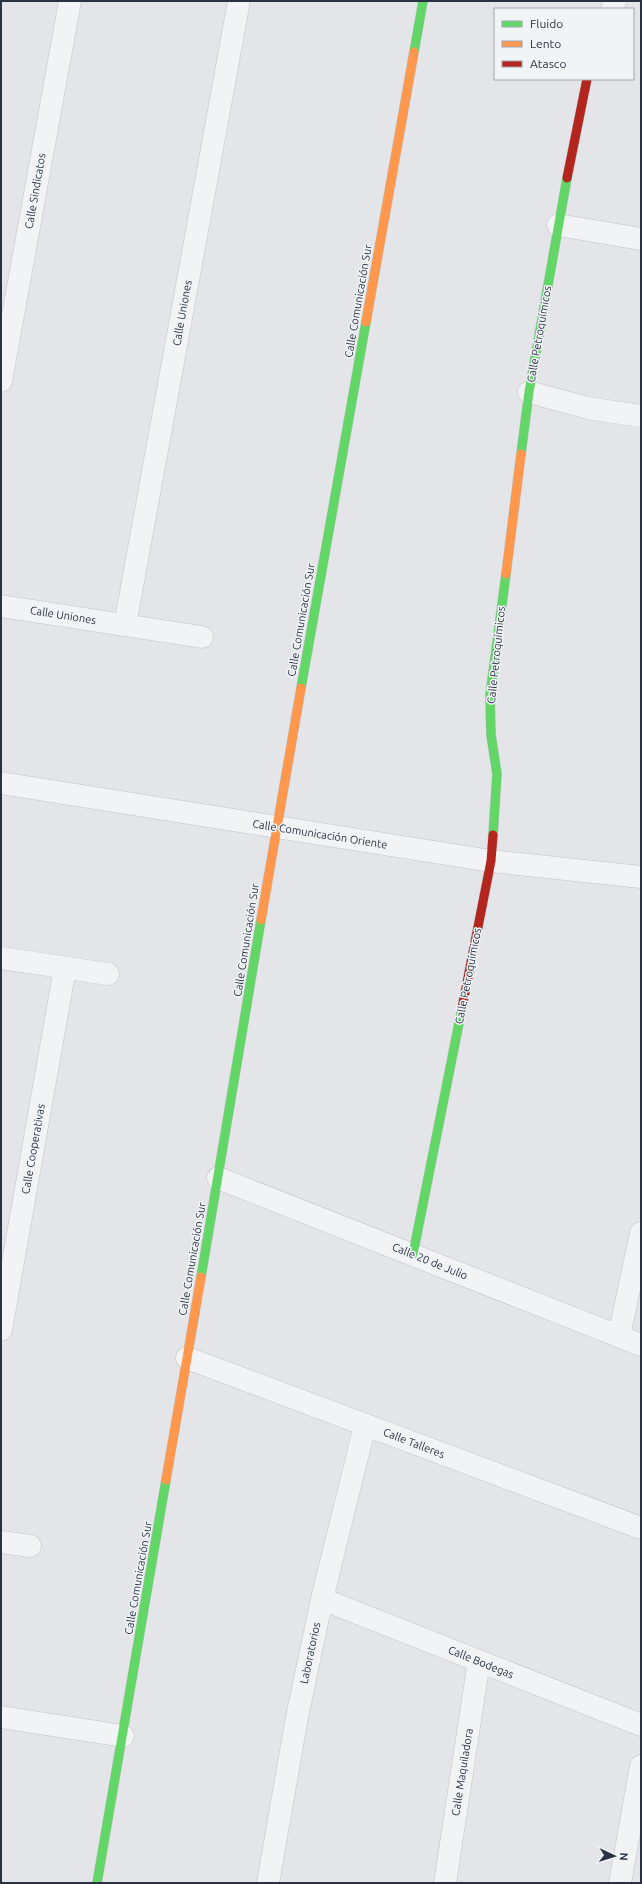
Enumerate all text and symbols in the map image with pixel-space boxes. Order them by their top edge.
legend [494,8,634,80]
text: Fluido [530,17,563,30]
text: Lento [530,37,561,50]
text: Atasco [530,57,566,70]
street label: Calle Sindicatos [22,152,48,230]
street label: Calle Comunicación Sur [342,243,374,358]
street label: Calle Uniones [170,279,194,347]
street label: Calle Petroquímicos [525,285,553,383]
street label: Calle Comunicación Sur [285,562,317,677]
street label: Calle Uniones [29,604,97,626]
street label: Calle Petroquímicos [485,605,507,704]
street label: Calle Comunicación Oriente [252,817,388,851]
street label: Calle Comunicación Sur [231,882,261,998]
street label: Calle Petroquímicos [453,927,483,1025]
street label: Calle Cooperativas [19,1103,47,1195]
street label: Calle Comunicación Sur [176,1201,208,1316]
street label: Calle 20 de Julio [390,1240,470,1282]
street label: Calle Talleres [382,1426,447,1460]
street label: Calle Comunicación Sur [122,1520,154,1635]
street label: Laboratorios [298,1621,322,1685]
street label: Calle Bodegas [447,1643,516,1681]
street label: Calle Maquiladora [449,1727,475,1817]
north arrow [594,1836,634,1876]
text: N [618,1852,630,1861]

